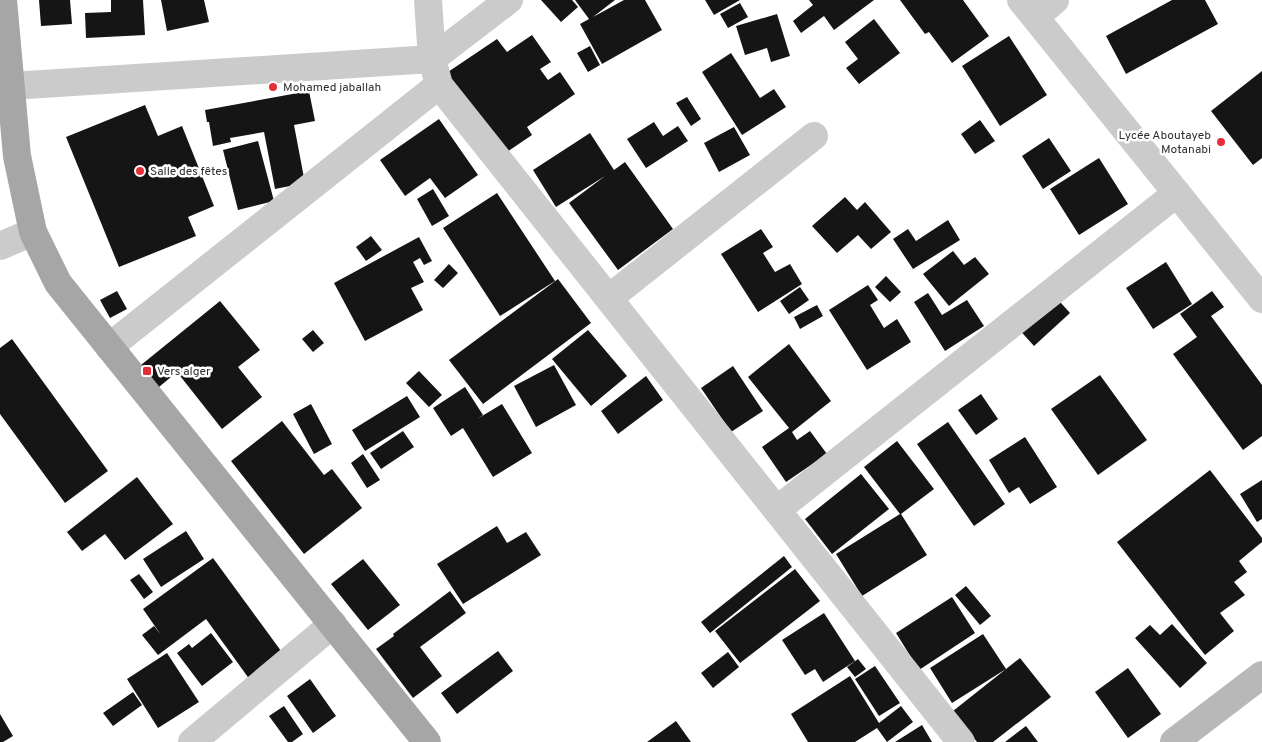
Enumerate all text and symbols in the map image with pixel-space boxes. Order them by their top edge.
place label: Mohamed jaballah [283,80,381,96]
marker: Mohamed jaballah [267,81,279,93]
place label: Lycée Aboutayeb Motanabi [1118,128,1211,158]
marker: Lycée Aboutayeb Motanabi [1215,136,1227,148]
place label: Salle des fêtes [150,164,227,180]
marker: Salle des fêtes [134,165,146,177]
place label: Vers alger [157,364,211,380]
marker: Vers alger [141,365,153,377]

